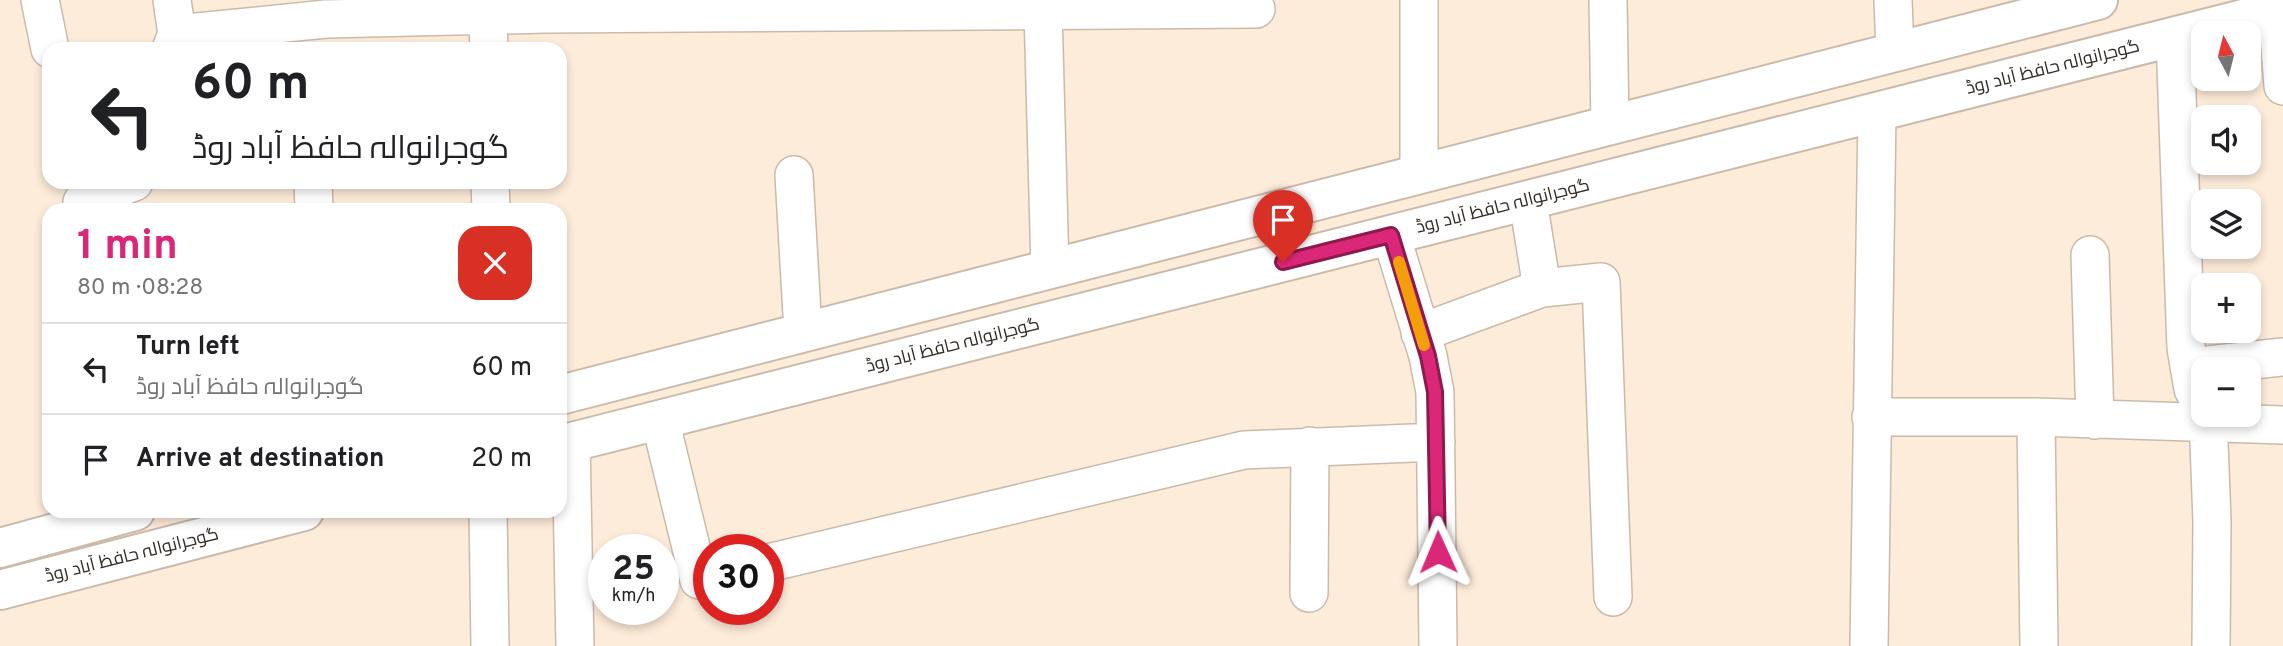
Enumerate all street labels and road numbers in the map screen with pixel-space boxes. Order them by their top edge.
street label: گوجرانوالہ حافظ آباد روڈ [1964,35,2142,101]
street label: گوجرانوالہ حافظ آباد روڈ [1414,174,1592,240]
street label: گوجرانوالہ حافظ آباد روڈ [864,313,1042,379]
street label: گوجرانوالہ حافظ آباد روڈ [43,523,221,589]

